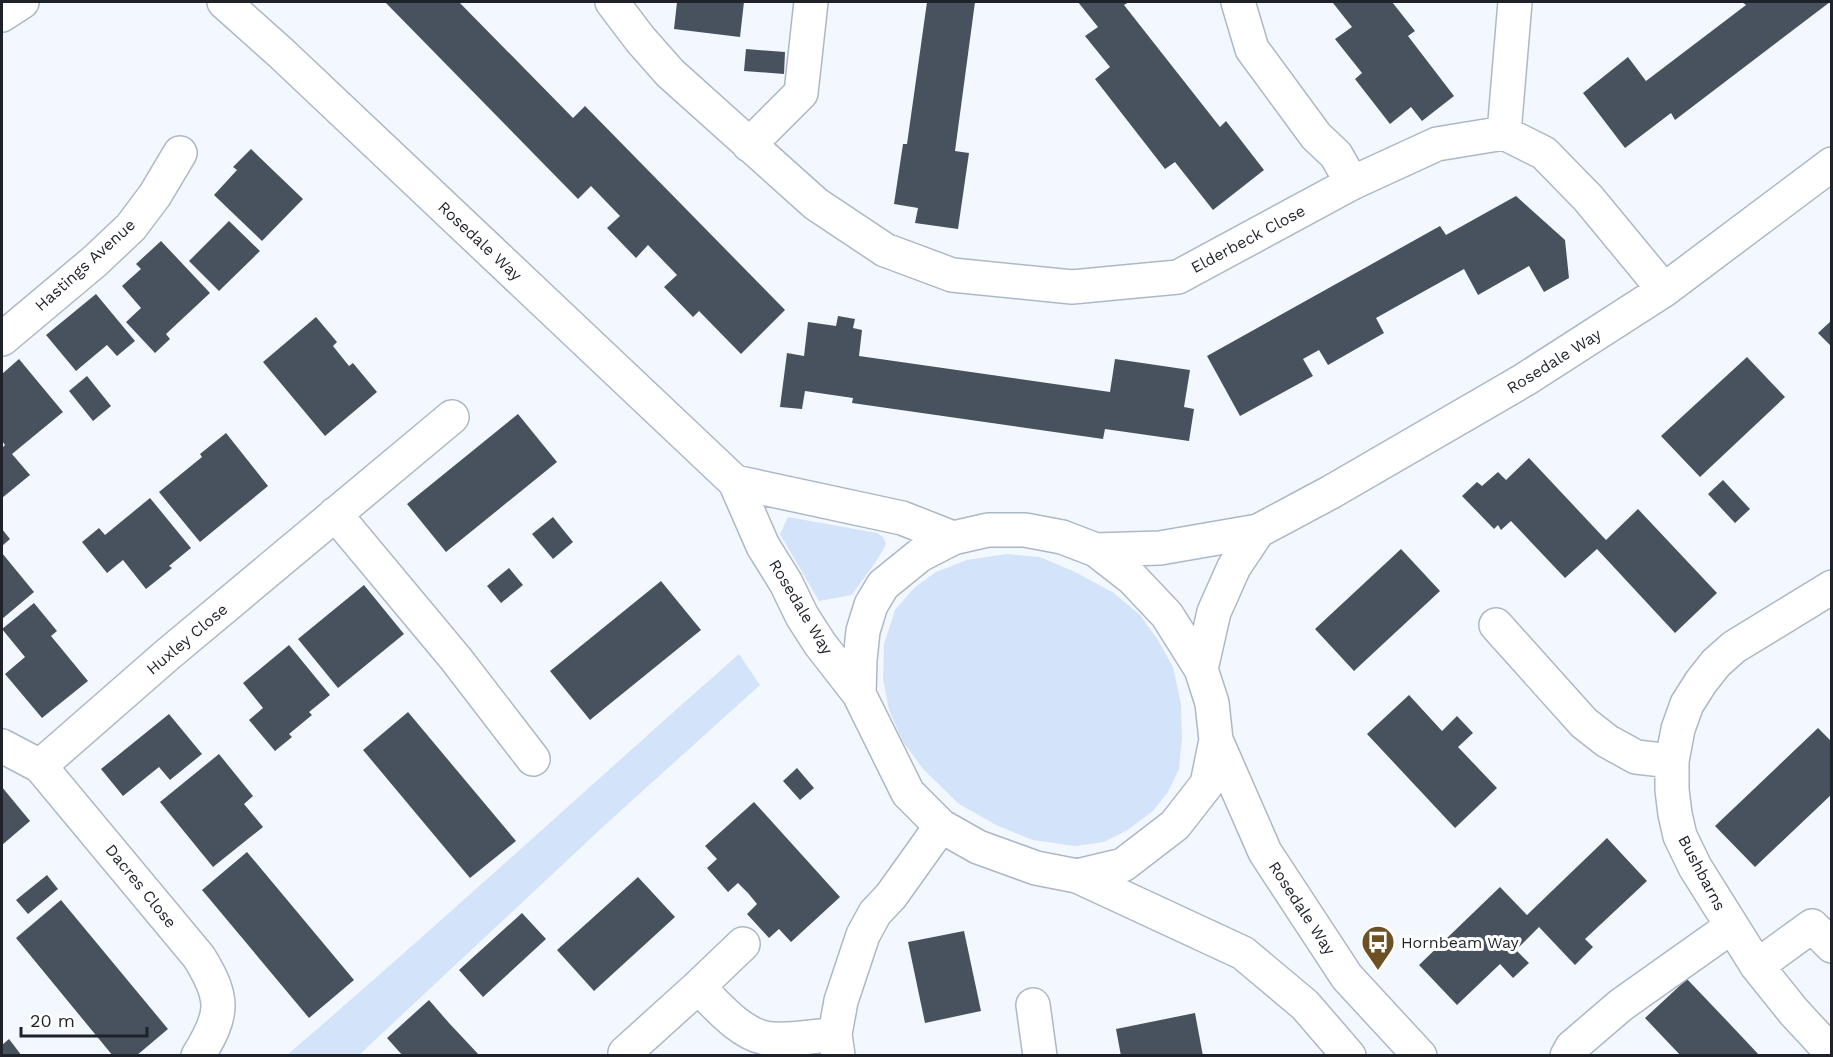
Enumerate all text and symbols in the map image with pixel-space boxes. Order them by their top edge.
street label: Rosedale Way [434,197,526,285]
street label: Elderbeck Close [1188,201,1308,277]
street label: Hastings Avenue [31,215,139,315]
street label: Rosedale Way [1503,324,1605,398]
street label: Rosedale Way [765,556,837,659]
street label: Huxley Close [143,600,231,678]
street label: Bushbarns [1674,832,1730,914]
street label: Dacres Close [101,840,181,932]
street label: Rosedale Way [1265,858,1340,959]
bus stop icon: Hornbeam Way [1360,924,1396,971]
place label: Hornbeam Way [1401,933,1520,952]
scale bar [21,1000,147,1038]
text: 20 m [30,1010,75,1031]

